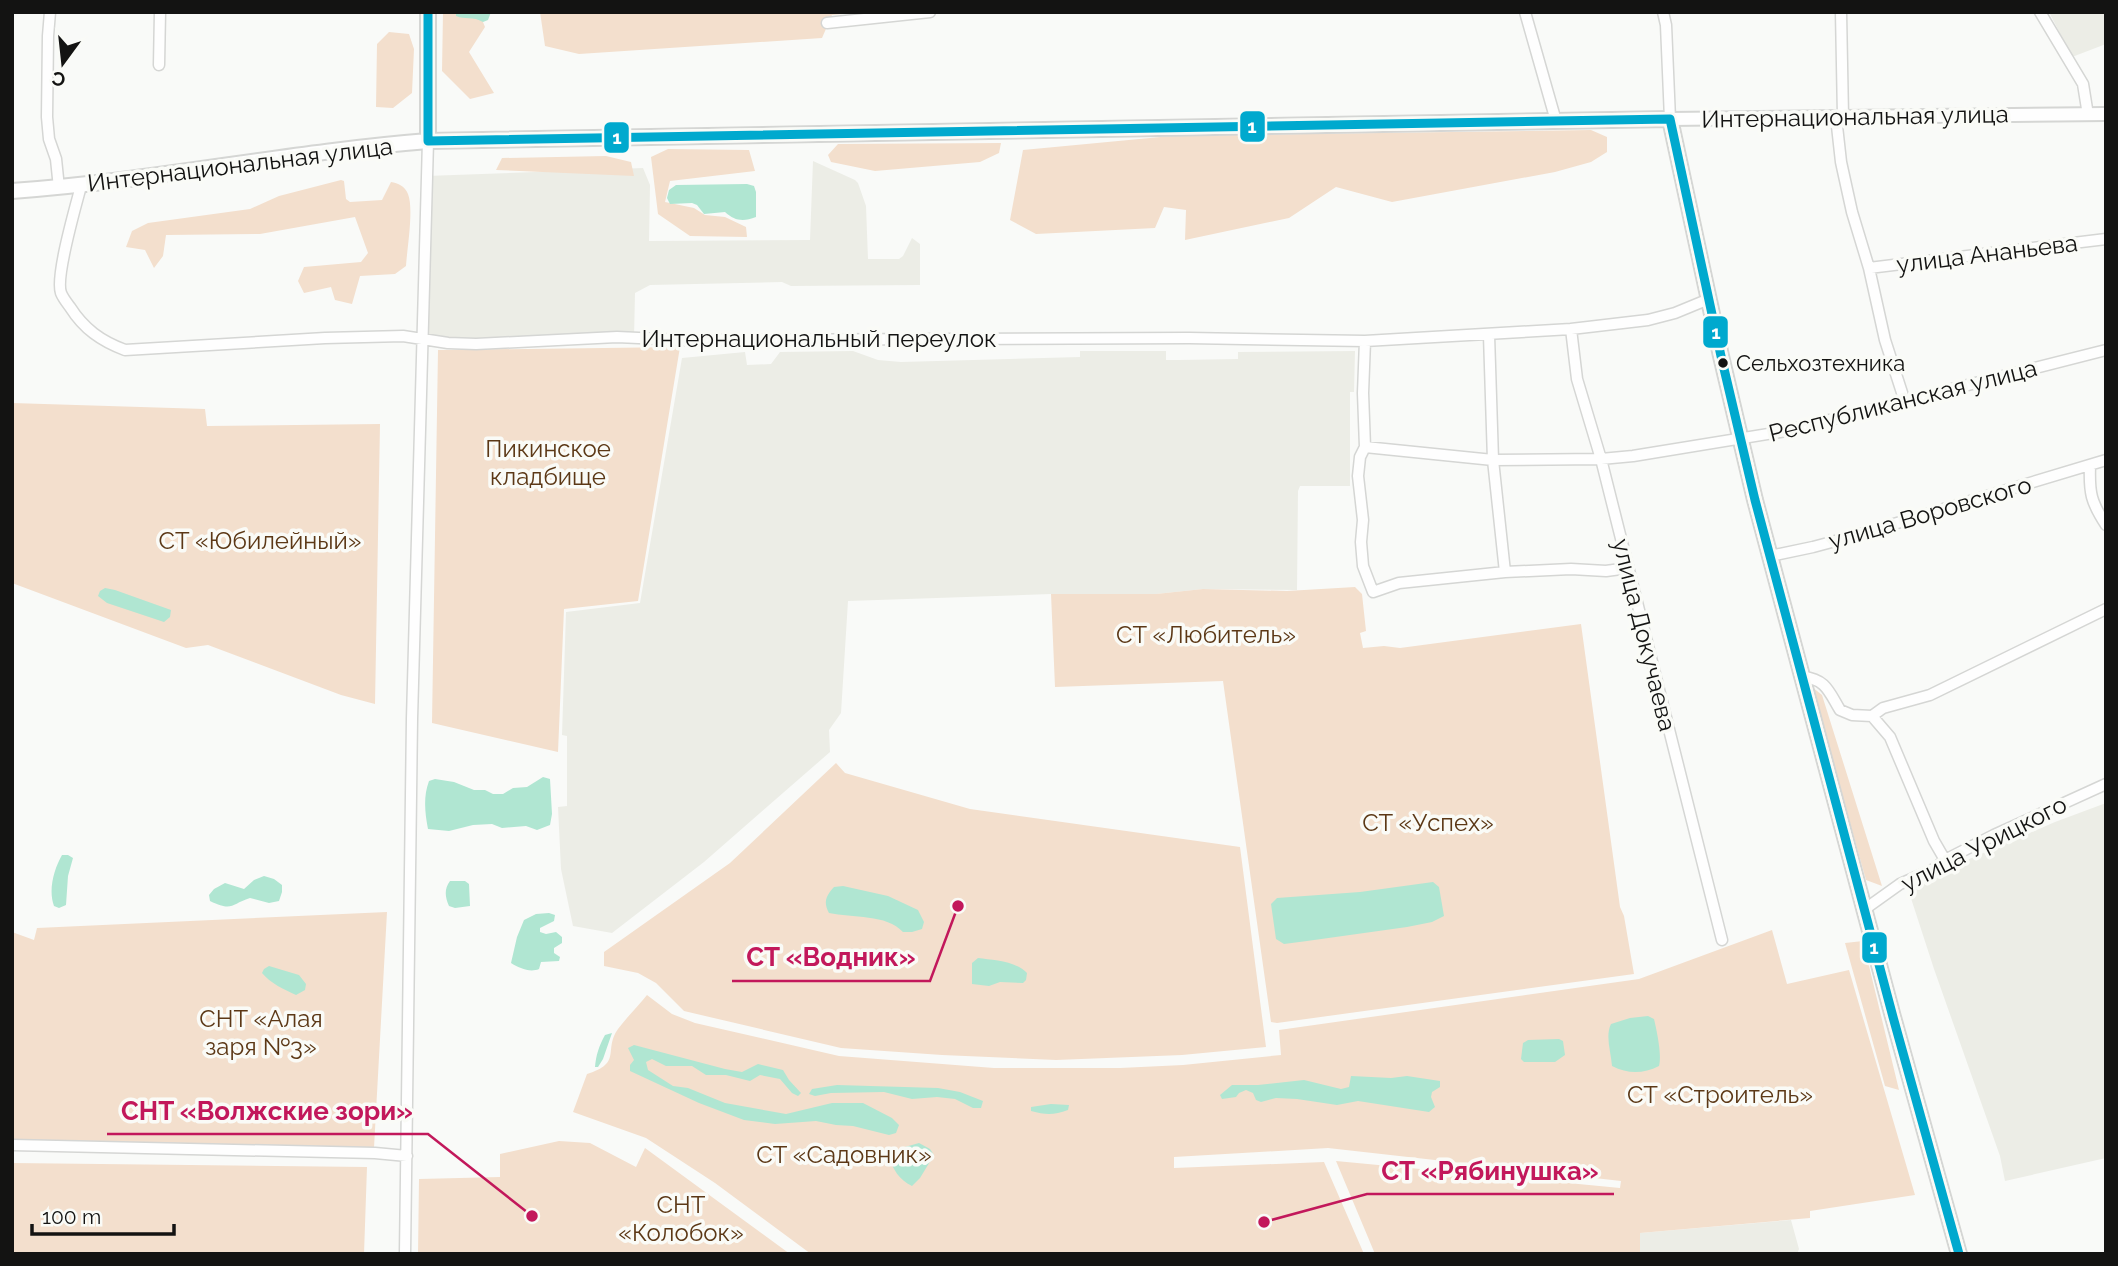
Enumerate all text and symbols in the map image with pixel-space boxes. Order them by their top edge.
north arrow [28,28,98,98]
text: С [49,67,68,92]
street label: Интернациональная улица [1701,99,2009,134]
line badge: 1 [1239,110,1266,143]
text: 1 [1247,115,1257,137]
line badge: 1 [603,121,630,154]
text: 1 [612,126,622,148]
street label: Интернациональная улица [86,131,394,198]
street label: улица Ананьева [1895,228,2079,279]
line badge: 1 [1702,315,1729,349]
text: 1 [1711,321,1721,343]
street label: Интернациональный переулок [642,324,996,353]
place label: Сельхозтехника [1736,350,1905,376]
street label: Республиканская улица [1766,353,2040,448]
marker: Сельхозтехника [1716,356,1730,370]
park label: Пикинское кладбище [485,434,611,491]
street label: улица Воровского [1825,470,2035,555]
park label: СТ «Юбилейный» [159,526,361,555]
street label: улица Докучаева [1607,536,1682,734]
park label: СТ «Любитель» [1116,620,1296,649]
street label: улица Урицкого [1896,789,2071,898]
park label: СТ «Успех» [1362,808,1494,837]
line badge: 1 [1861,931,1888,964]
callout: СТ «Водник» [732,934,930,981]
text: 1 [1869,936,1879,958]
text: СТ «Водник» [746,942,916,972]
park label: СНТ «Алая заря №3» [199,1004,323,1061]
park label: СТ «Строитель» [1627,1080,1813,1109]
callout: СНТ «Волжские зори» [107,1087,428,1134]
text: СНТ «Волжские зори» [121,1096,413,1126]
park label: СТ «Садовник» [756,1140,932,1169]
callout: СТ «Рябинушка» [1367,1147,1614,1194]
text: СТ «Рябинушка» [1381,1156,1599,1186]
park label: СНТ «Колобок» [618,1190,744,1247]
scale bar [32,1192,173,1236]
text: 100 m [42,1204,101,1229]

